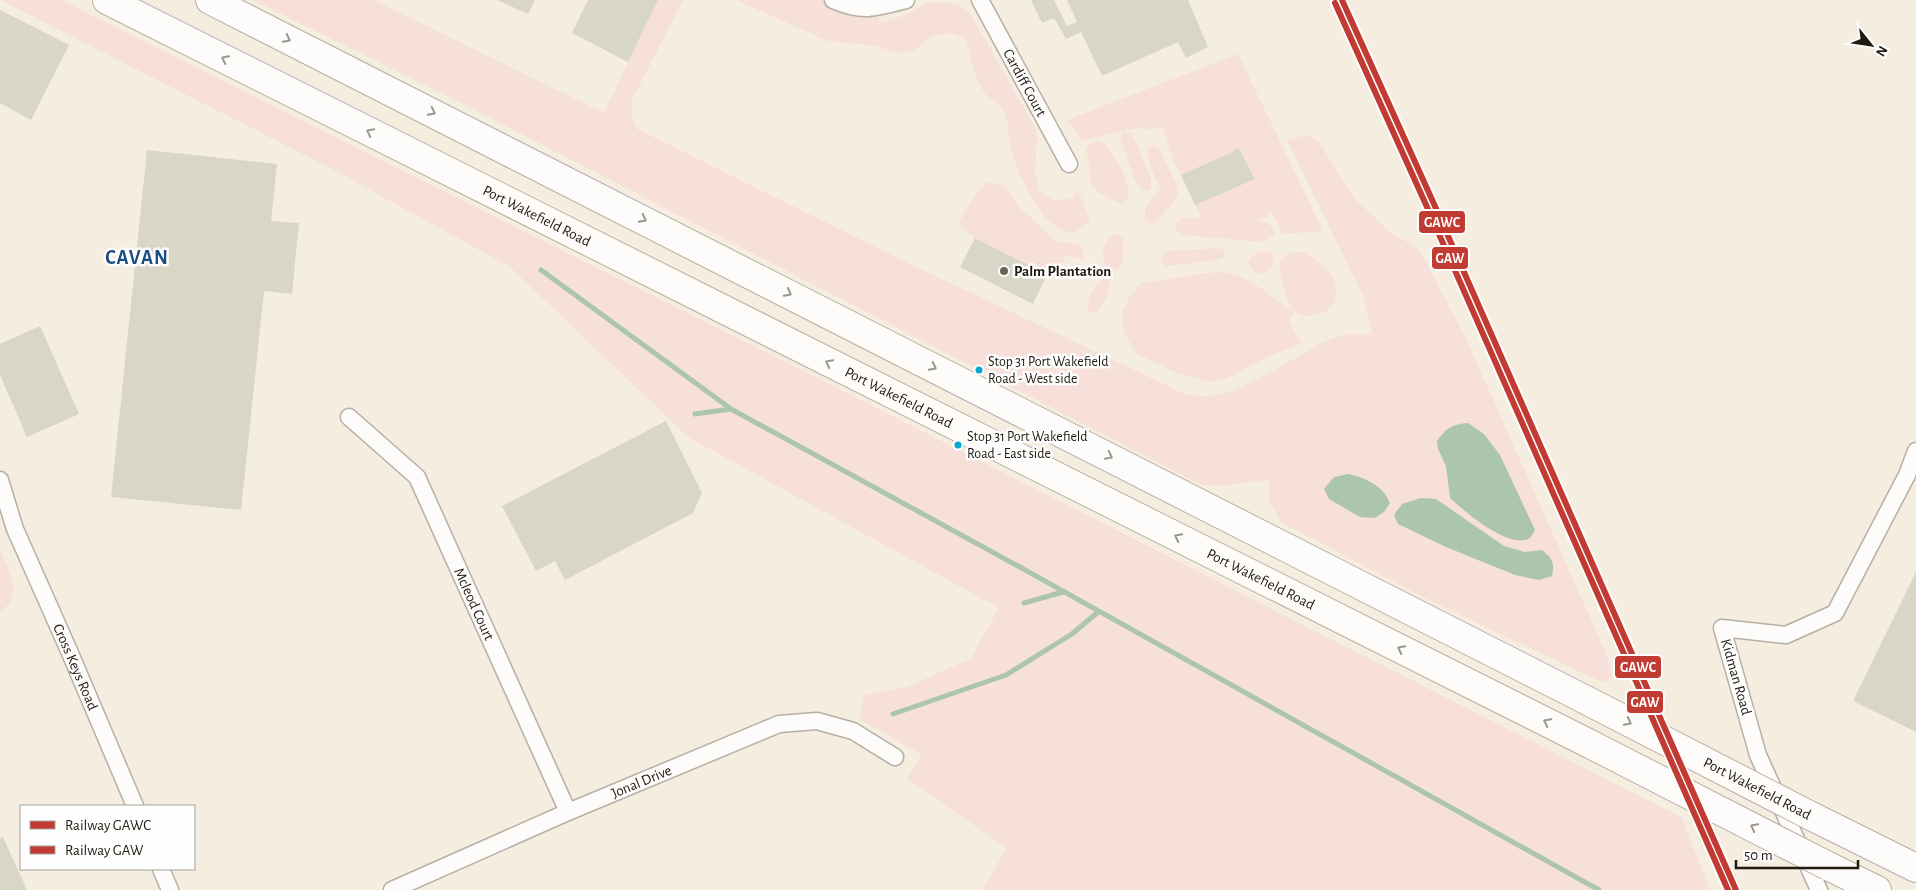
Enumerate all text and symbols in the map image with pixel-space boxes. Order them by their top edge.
north arrow [1846,20,1896,70]
one-way arrow [282,33,291,43]
text: N [1873,43,1890,59]
street label: Cardiff Court [1000,46,1049,119]
one-way arrow [221,55,230,65]
one-way arrow [427,106,436,116]
one-way arrow [366,128,375,139]
street label: Port Wakefield Road [481,182,594,249]
line badge: GAWC [1418,210,1466,234]
one-way arrow [638,213,647,224]
text: GAWC [1424,216,1461,230]
line badge: GAW [1431,246,1469,270]
district label: CAVAN [105,248,169,268]
text: GAW [1436,252,1465,266]
place label: Palm Plantation [1014,264,1111,279]
marker: Palm Plantation [998,265,1010,277]
one-way arrow [783,287,792,297]
place label: Stop 31 Port Wakefield Road - West side [988,355,1109,386]
one-way arrow [825,358,834,369]
one-way arrow [928,361,937,371]
street label: Port Wakefield Road [843,364,956,431]
marker: Stop 31 Port Wakefield Road - West side [974,365,984,375]
place label: Stop 31 Port Wakefield Road - East side [967,430,1088,461]
marker: Stop 31 Port Wakefield Road - East side [953,440,963,450]
one-way arrow [1104,450,1113,461]
one-way arrow [1174,533,1183,543]
street label: Port Wakefield Road [1205,546,1318,612]
street label: Mcleod Court [451,566,497,643]
street label: Cross Keys Road [51,622,101,713]
street label: Kidman Road [1718,637,1754,717]
one-way arrow [1398,645,1407,655]
line badge: GAWC [1614,655,1662,679]
text: GAWC [1620,661,1657,675]
line badge: GAW [1626,690,1664,714]
text: GAW [1631,696,1660,710]
one-way arrow [1622,716,1631,726]
one-way arrow [1543,718,1552,728]
street label: Port Wakefield Road [1701,754,1814,822]
street label: Jonal Drive [609,762,674,801]
legend [20,805,195,870]
text: Railway GAWC [65,818,151,833]
one-way arrow [1750,823,1759,833]
scale bar [1736,838,1858,870]
text: Railway GAW [65,843,144,858]
text: 50 m [1744,848,1773,863]

